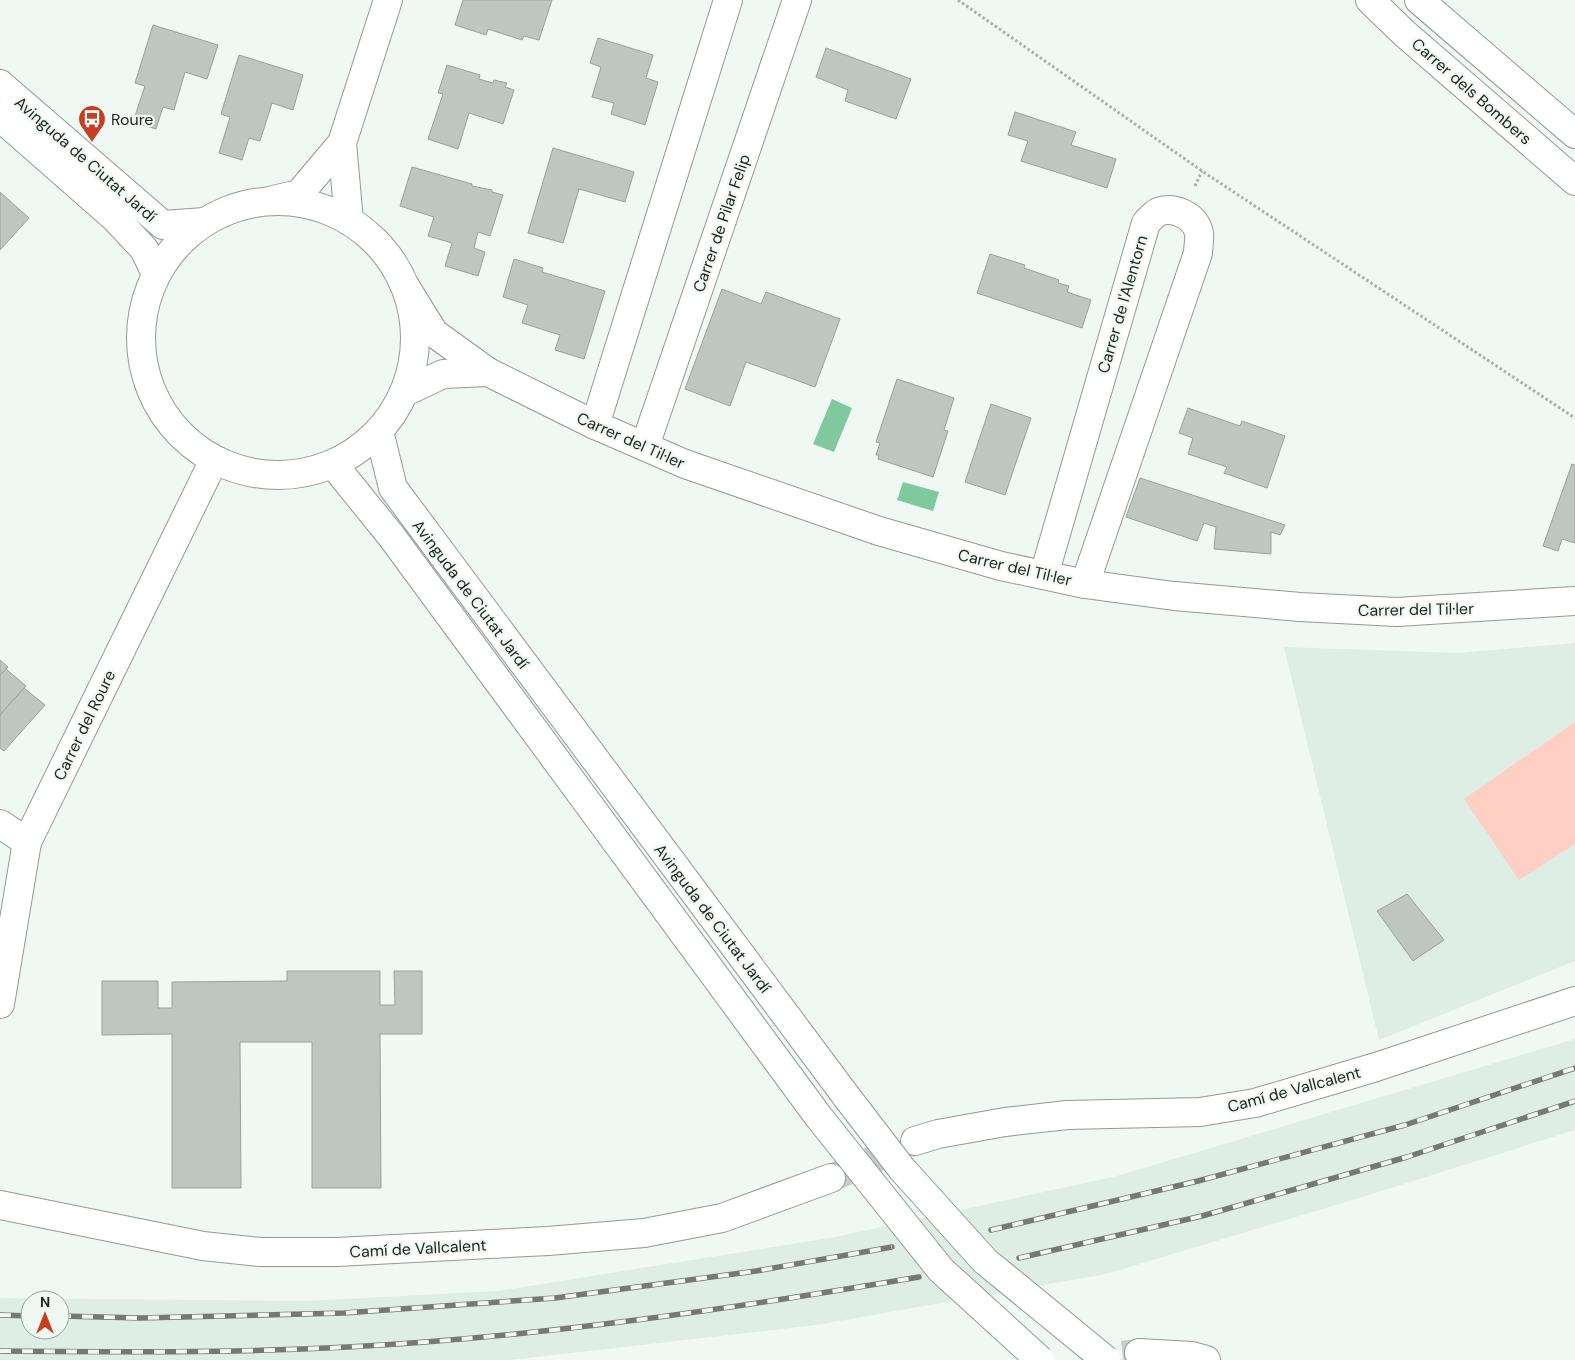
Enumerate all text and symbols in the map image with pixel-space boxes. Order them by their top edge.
street label: Carrer dels Bombers [1407,33,1536,149]
street label: Avinguda de Ciutat Jardí [10,92,161,227]
bus stop icon: Roure [77,104,107,143]
place label: Roure [111,109,153,130]
street label: Carrer de Pilar Felip [688,151,755,295]
street label: Carrer de l'Alentorn [1093,233,1152,376]
street label: Carrer del Til·ler [574,407,688,474]
street label: Avinguda de Ciutat Jardí [408,516,534,673]
street label: Carrer del Til·ler [956,544,1074,591]
street label: Carrer del Til·ler [1358,598,1474,621]
street label: Carrer del Roure [49,667,120,784]
street label: Avinguda de Ciutat Jardí [650,840,776,997]
street label: Camí de Vallcalent [1225,1062,1363,1117]
street label: Camí de Vallcalent [349,1234,487,1263]
north arrow [20,1290,70,1340]
text: N [40,1293,50,1311]

